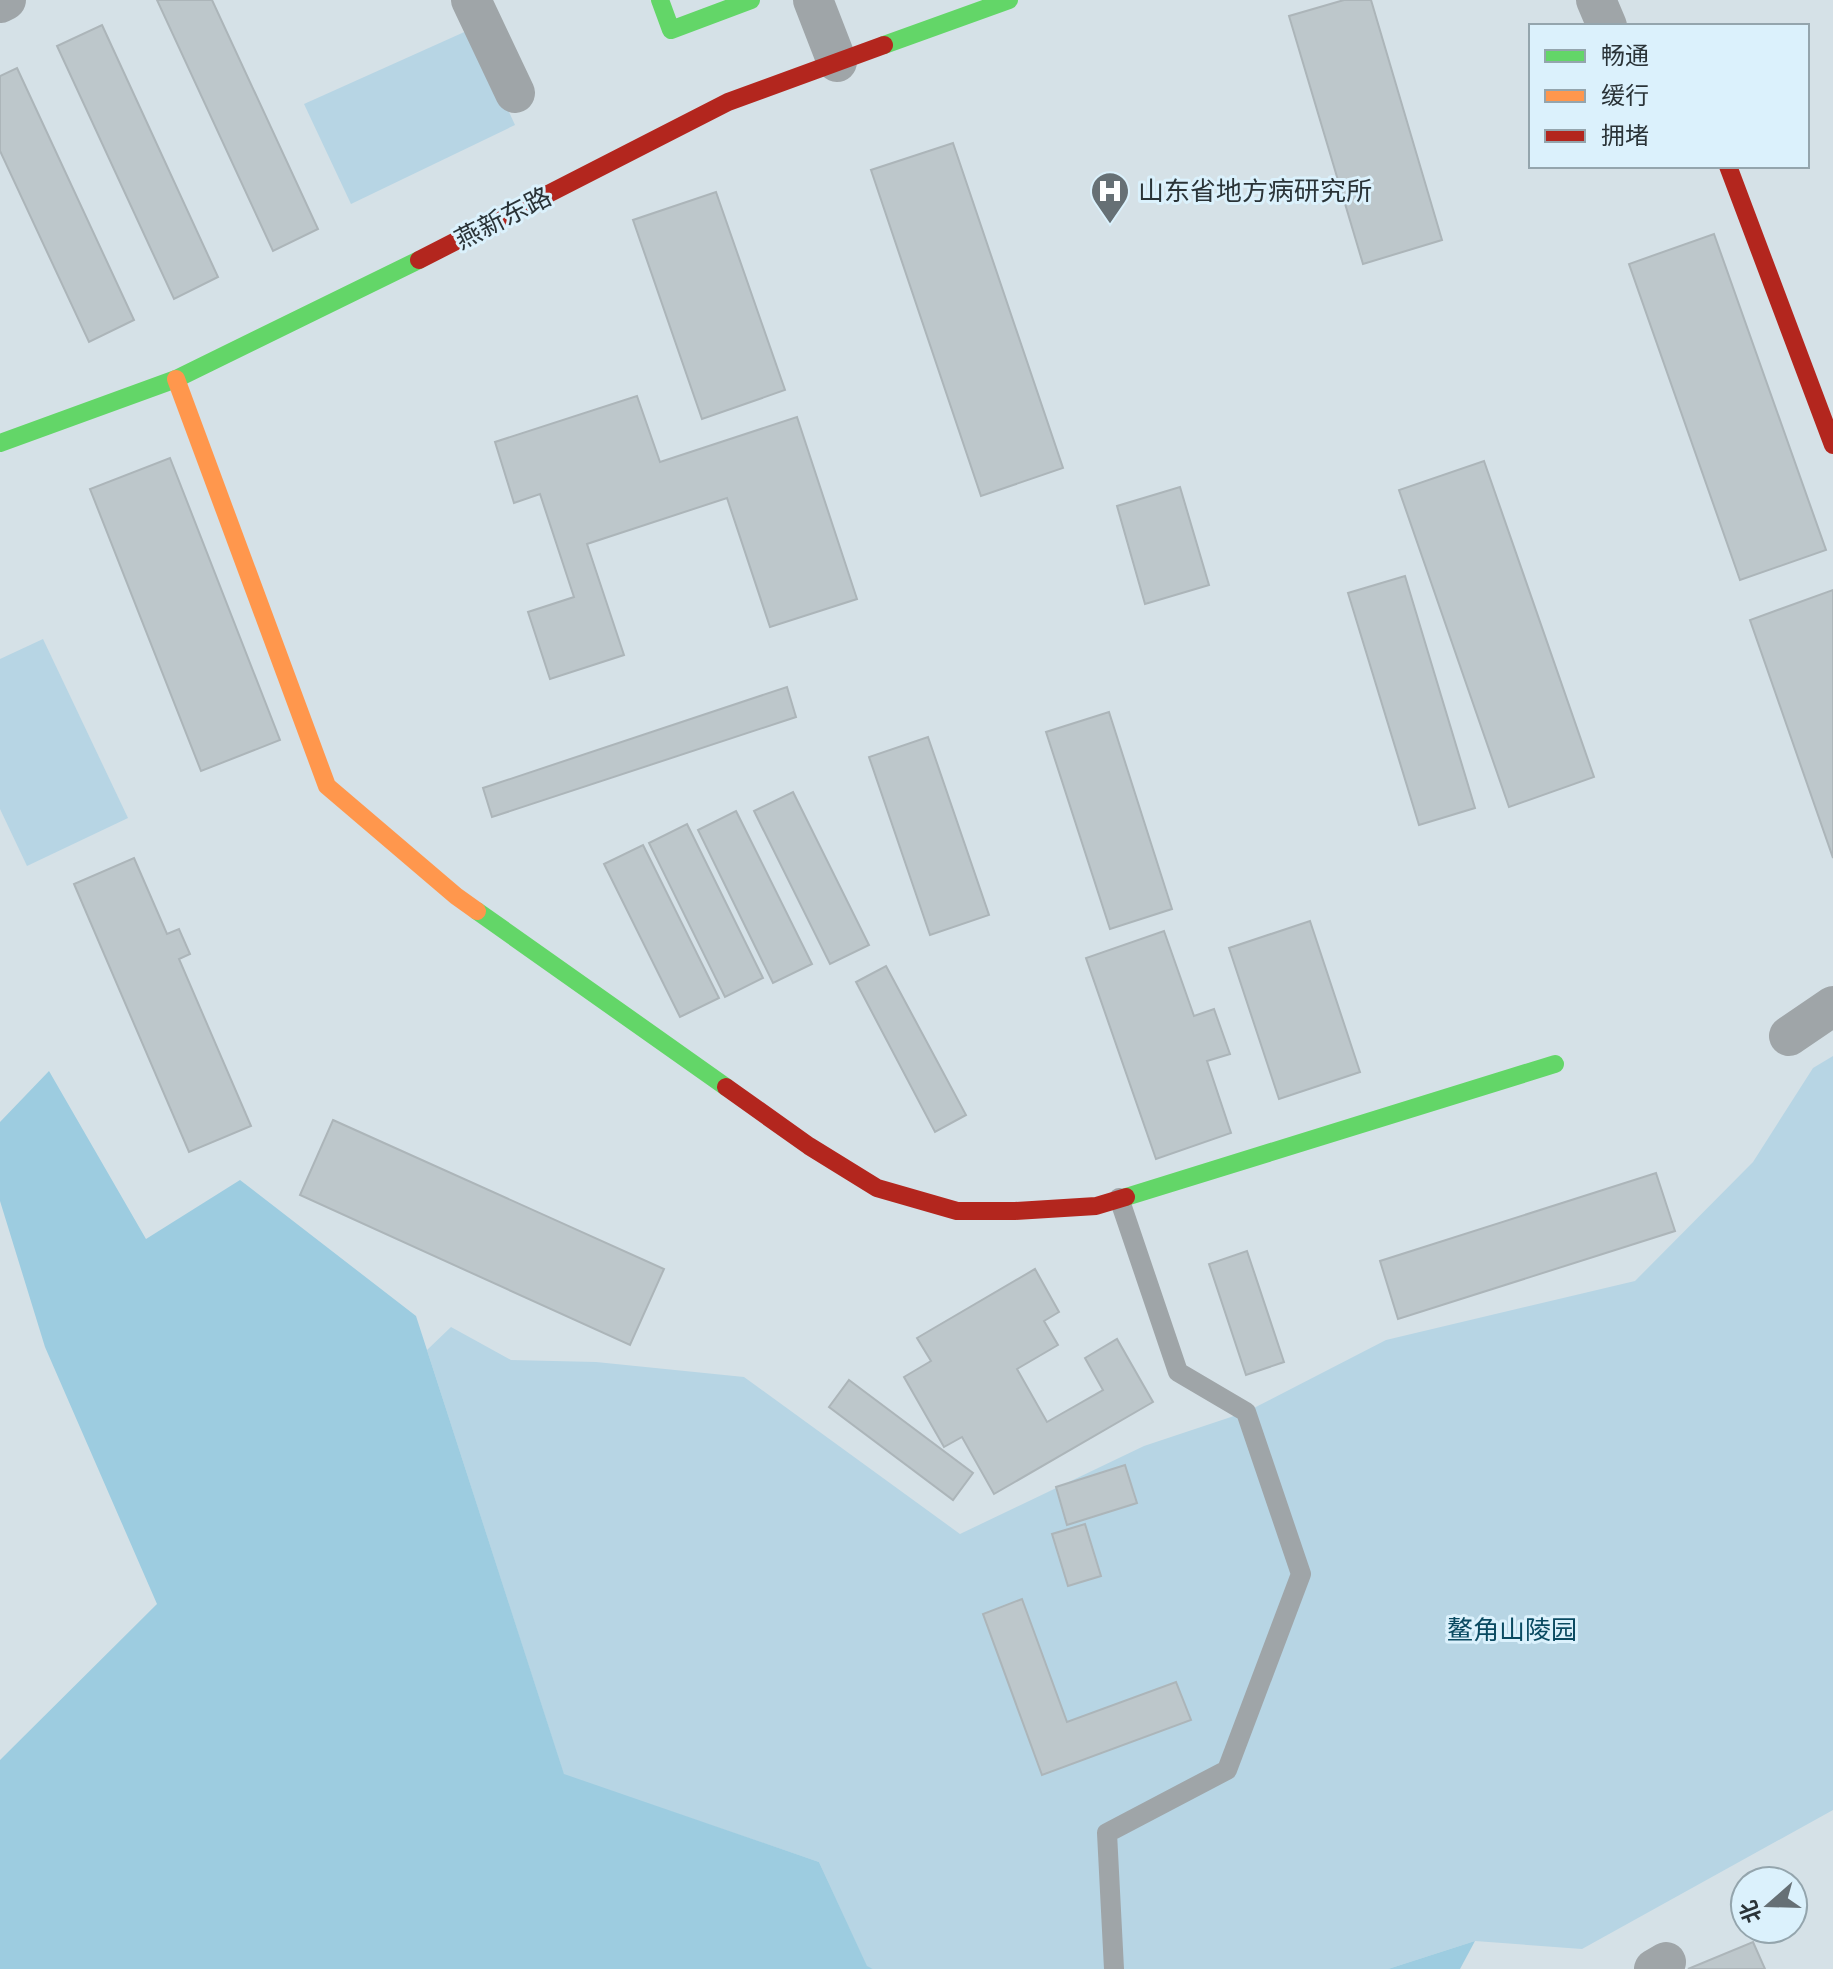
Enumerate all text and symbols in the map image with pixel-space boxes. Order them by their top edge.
legend [1529,24,1809,168]
text: 畅通 [1601,38,1649,71]
text: 缓行 [1601,78,1649,111]
text: 拥堵 [1601,118,1649,151]
hospital icon: 山东省地方病研究所 [1089,170,1131,225]
place label: 山东省地方病研究所 [1138,172,1372,208]
street label: 燕新东路 [448,177,557,257]
park label: 鳌角山陵园 [1447,1611,1577,1647]
north arrow [1729,1865,1809,1945]
text: 北 [1731,1897,1767,1928]

